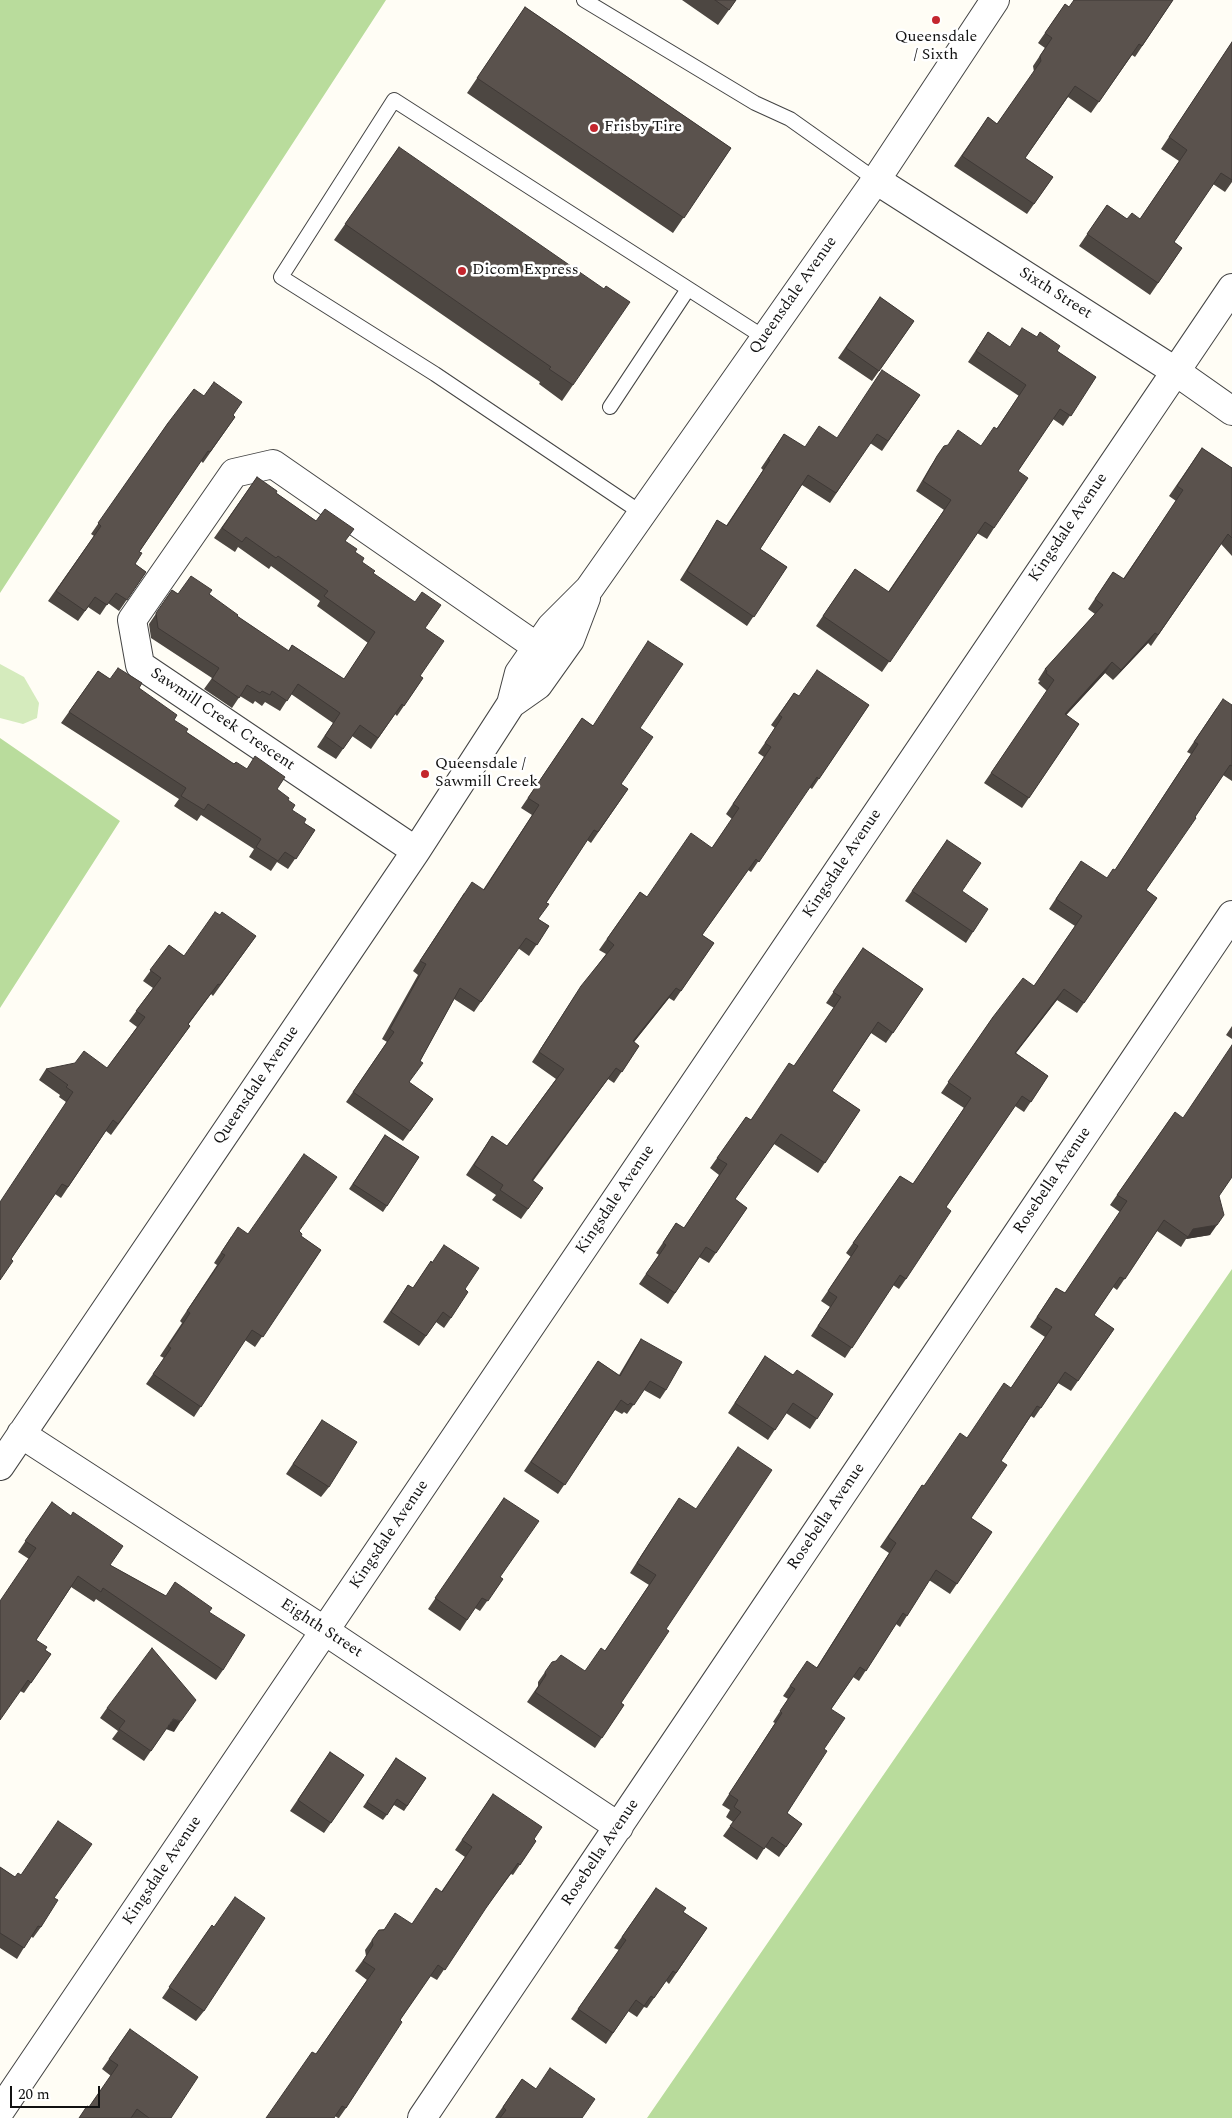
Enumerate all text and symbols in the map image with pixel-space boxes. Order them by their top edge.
marker: Queensdale / Sixth [930,14,942,26]
place label: Queensdale / Sixth [895,28,977,66]
place label: Frisby Tire [604,118,682,138]
marker: Frisby Tire [588,122,600,134]
street label: Queensdale Avenue [746,233,842,359]
place label: Dicom Express [472,261,579,281]
street label: Sixth Street [1015,264,1095,324]
marker: Dicom Express [456,265,468,277]
street label: Kingsdale Avenue [1026,470,1112,586]
street label: Sawmill Creek Crescent [146,664,298,776]
place label: Queensdale / Sawmill Creek [435,755,538,793]
marker: Queensdale / Sawmill Creek [419,768,431,780]
street label: Kingsdale Avenue [800,806,886,922]
street label: Queensdale Avenue [210,1023,304,1149]
street label: Rosebella Avenue [1010,1124,1096,1238]
street label: Kingsdale Avenue [573,1142,659,1258]
street label: Rosebella Avenue [784,1460,870,1574]
street label: Kingsdale Avenue [347,1477,433,1593]
street label: Eighth Street [276,1595,366,1663]
street label: Rosebella Avenue [558,1796,644,1910]
street label: Kingsdale Avenue [120,1813,206,1929]
scale bar [12,2076,102,2108]
text: 20 m [18,2083,50,2106]

